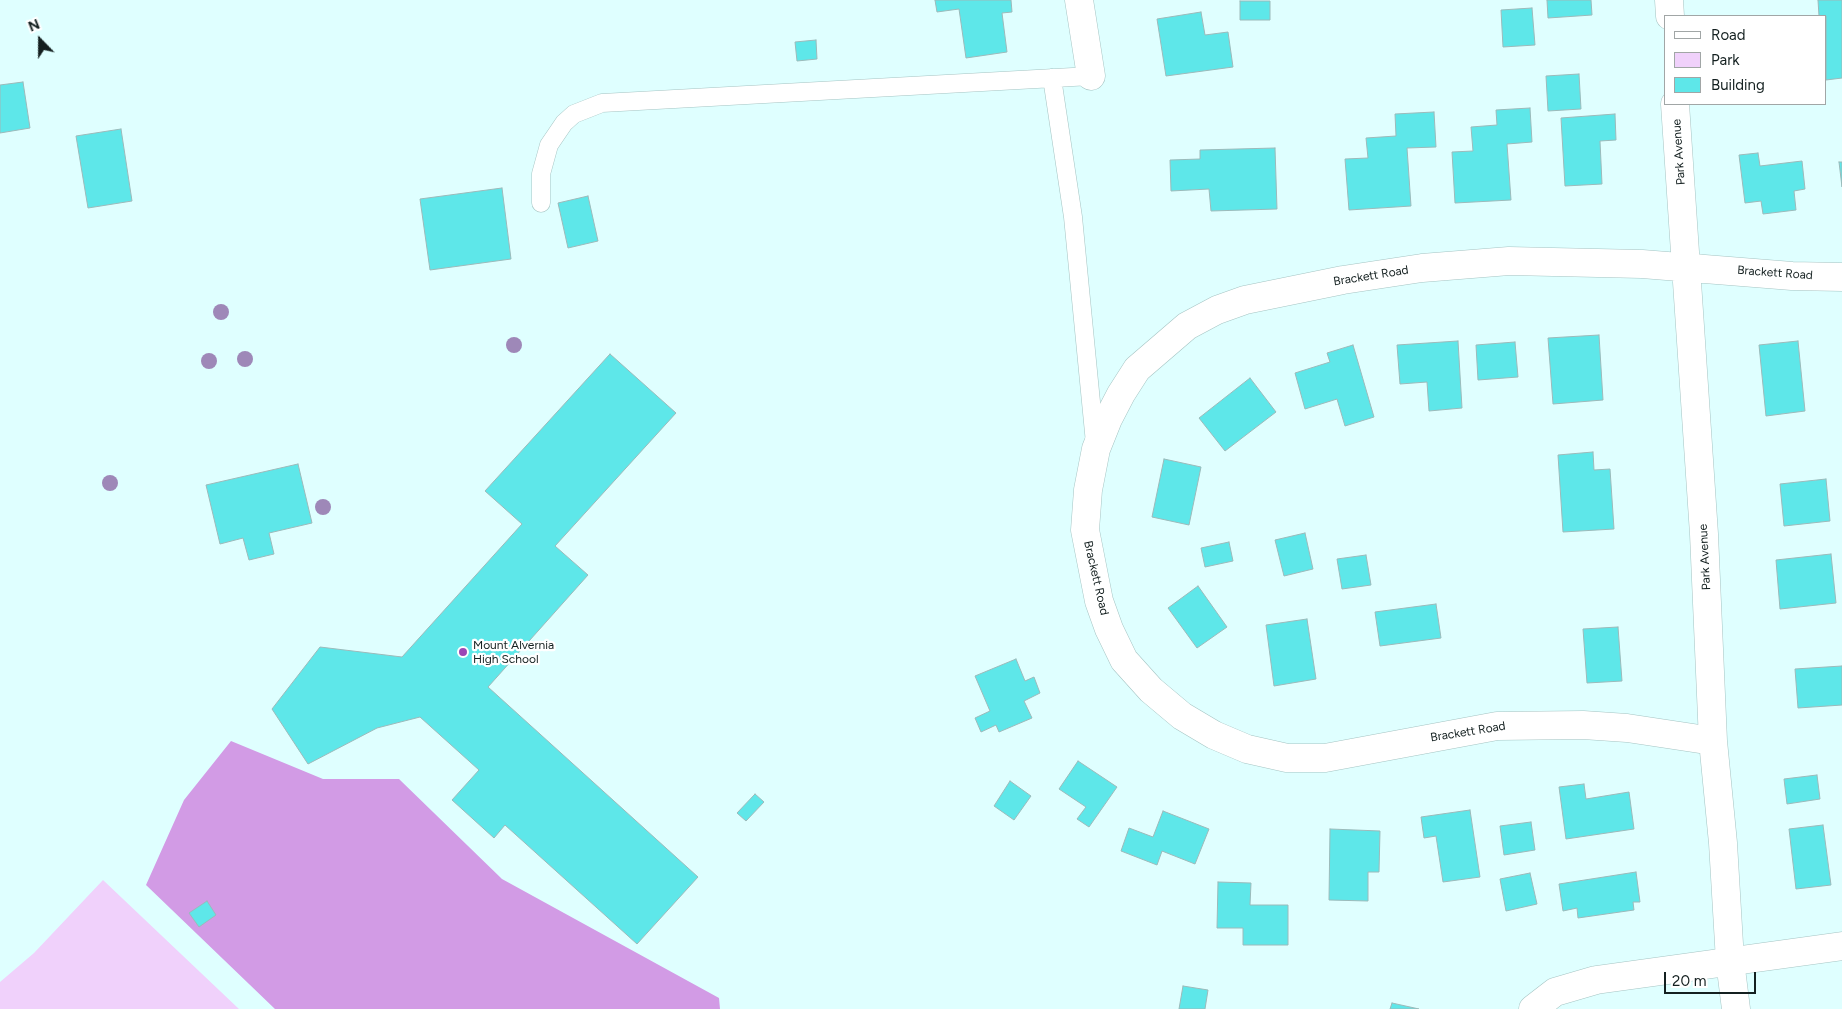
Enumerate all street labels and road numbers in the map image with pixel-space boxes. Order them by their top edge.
street label: Park Avenue [1670,118,1688,186]
street label: Brackett Road [1332,263,1410,289]
street label: Brackett Road [1737,263,1813,283]
street label: Park Avenue [1696,523,1714,591]
street label: Brackett Road [1080,539,1112,617]
street label: Brackett Road [1429,719,1507,745]

